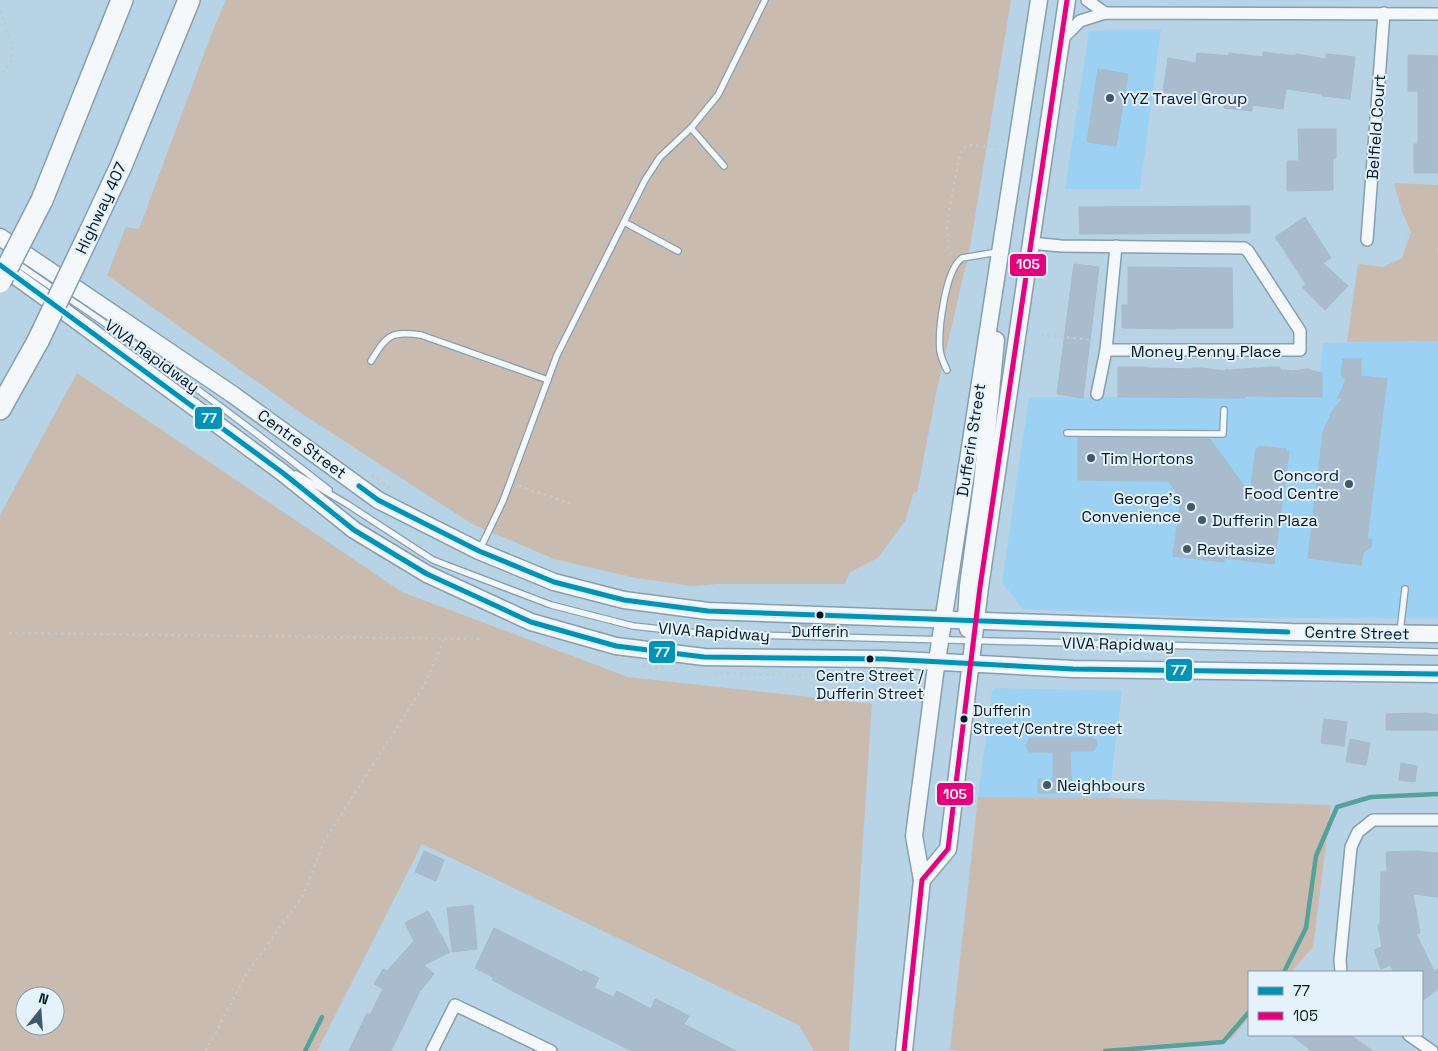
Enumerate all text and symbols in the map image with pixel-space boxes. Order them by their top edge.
street label: Belfield Court [1362,74,1390,180]
place label: YYZ Travel Group [1120,88,1247,109]
marker: YYZ Travel Group [1104,92,1116,104]
street label: Highway 407 [71,159,131,257]
line badge: 105 [1009,253,1047,277]
text: 105 [1016,255,1040,273]
street label: VIVA Rapidway [100,315,204,397]
street label: Money Penny Place [1131,341,1281,362]
street label: Dufferin Street [952,382,990,498]
street label: Centre Street [253,405,351,483]
line badge: 77 [194,406,223,430]
text: 77 [201,409,217,427]
place label: Tim Hortons [1101,448,1194,469]
marker: Tim Hortons [1085,452,1097,464]
place label: Concord Food Centre [1244,465,1339,504]
marker: Concord Food Centre [1343,478,1355,490]
place label: George's Convenience [1081,488,1181,527]
marker: George's Convenience [1185,501,1197,513]
place label: Dufferin Plaza [1212,510,1318,531]
marker: Dufferin Plaza [1196,514,1208,526]
place label: Revitasize [1197,539,1275,560]
marker: Revitasize [1181,543,1193,555]
marker: Dufferin [815,610,825,620]
street label: VIVA Rapidway [657,618,771,646]
place label: Dufferin [791,622,849,641]
street label: Centre Street [1304,622,1410,644]
street label: VIVA Rapidway [1062,633,1174,655]
line badge: 77 [648,640,676,664]
text: 77 [654,643,670,661]
marker: Centre Street / Dufferin Street [865,654,875,664]
line badge: 77 [1165,658,1193,682]
text: 77 [1171,661,1187,679]
place label: Centre Street / Dufferin Street [816,666,924,703]
place label: Dufferin Street/Centre Street [973,701,1123,738]
marker: Dufferin Street/Centre Street [959,714,969,724]
place label: Neighbours [1057,775,1145,796]
marker: Neighbours [1041,779,1053,791]
line badge: 105 [936,782,974,806]
text: 105 [943,785,967,803]
legend [1248,971,1423,1036]
text: 77 [1293,981,1310,1000]
north arrow [15,986,65,1036]
text: N [37,989,51,1009]
text: 105 [1293,1006,1318,1025]

